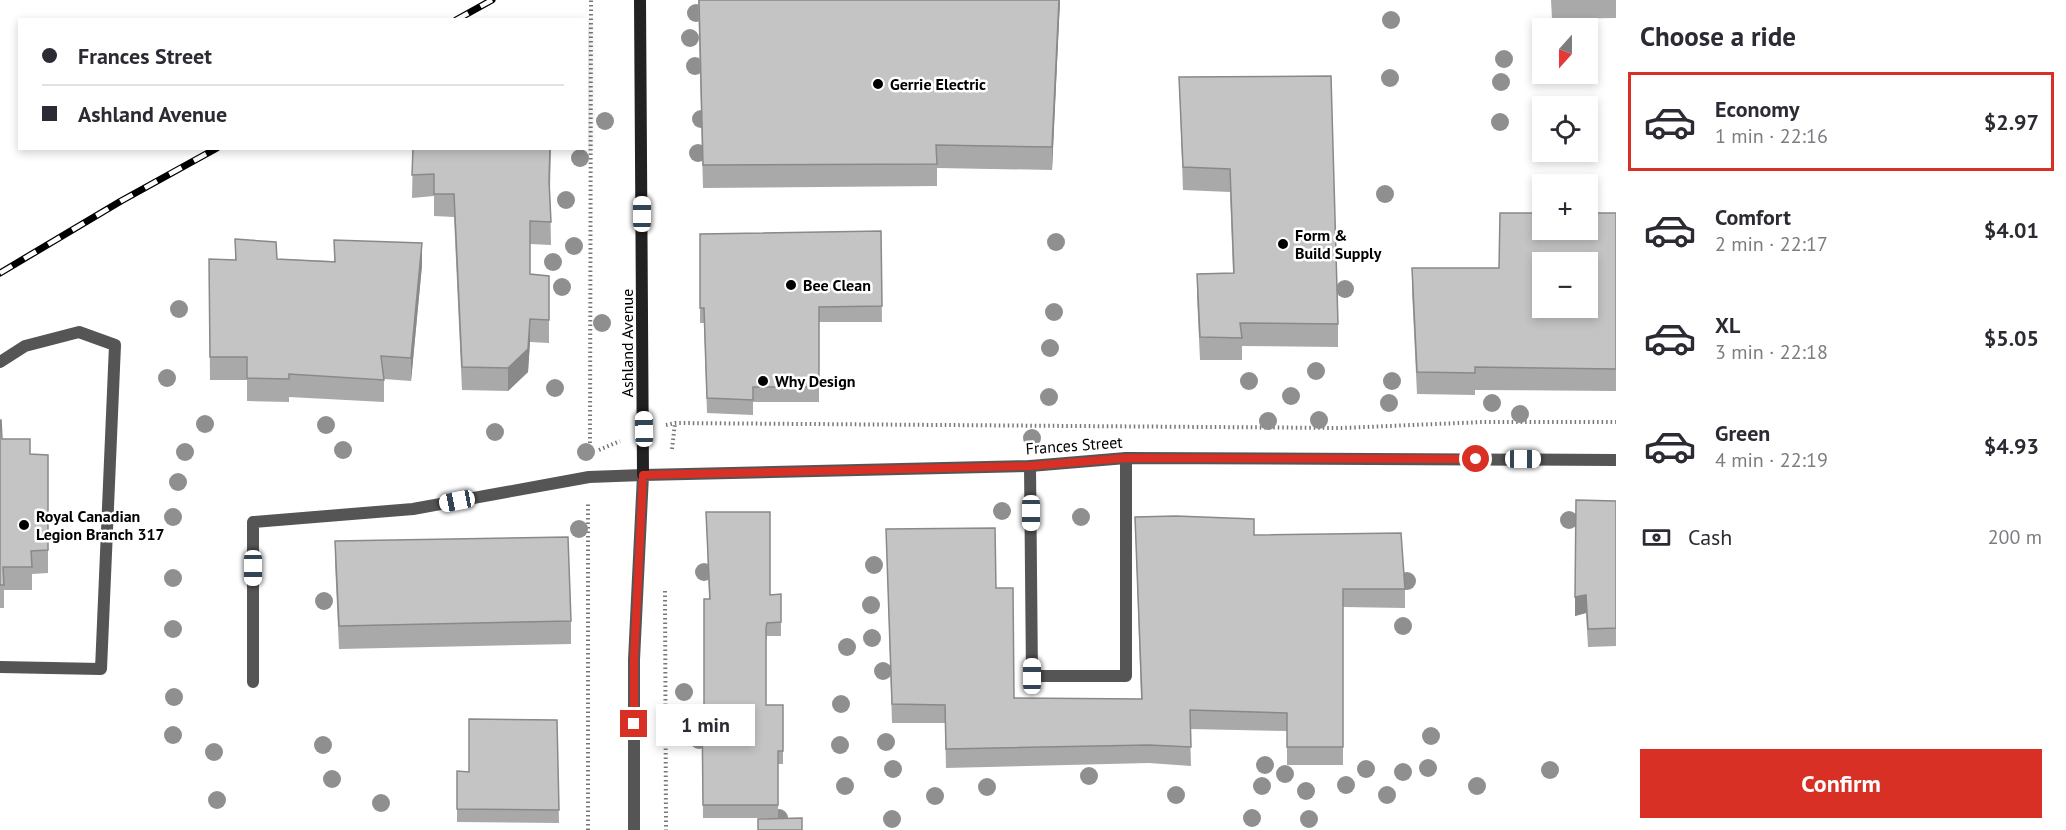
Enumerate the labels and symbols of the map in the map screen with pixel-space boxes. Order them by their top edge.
north arrow [1532,18,1598,84]
place label: Gerrie Electric [890,74,986,94]
marker: Gerrie Electric [871,77,885,91]
car [633,196,651,232]
place label: Form & Build Supply [1295,225,1382,263]
marker: Form & Build Supply [1276,237,1290,251]
place label: Bee Clean [803,275,871,295]
marker: Bee Clean [784,278,798,292]
street label: Ashland Avenue [617,289,637,397]
place label: Why Design [775,371,855,391]
marker: Why Design [756,374,770,388]
car [635,411,653,447]
street label: Frances Street [1025,432,1124,458]
route start [1462,445,1489,472]
car [1505,450,1541,468]
car [438,489,476,513]
car [1022,495,1040,531]
place label: Royal Canadian Legion Branch 317 [36,506,165,544]
marker: Royal Canadian Legion Branch 317 [17,518,31,532]
car [244,550,262,586]
car [1023,658,1041,694]
callout: 1 min [655,703,754,745]
route end [620,710,647,737]

